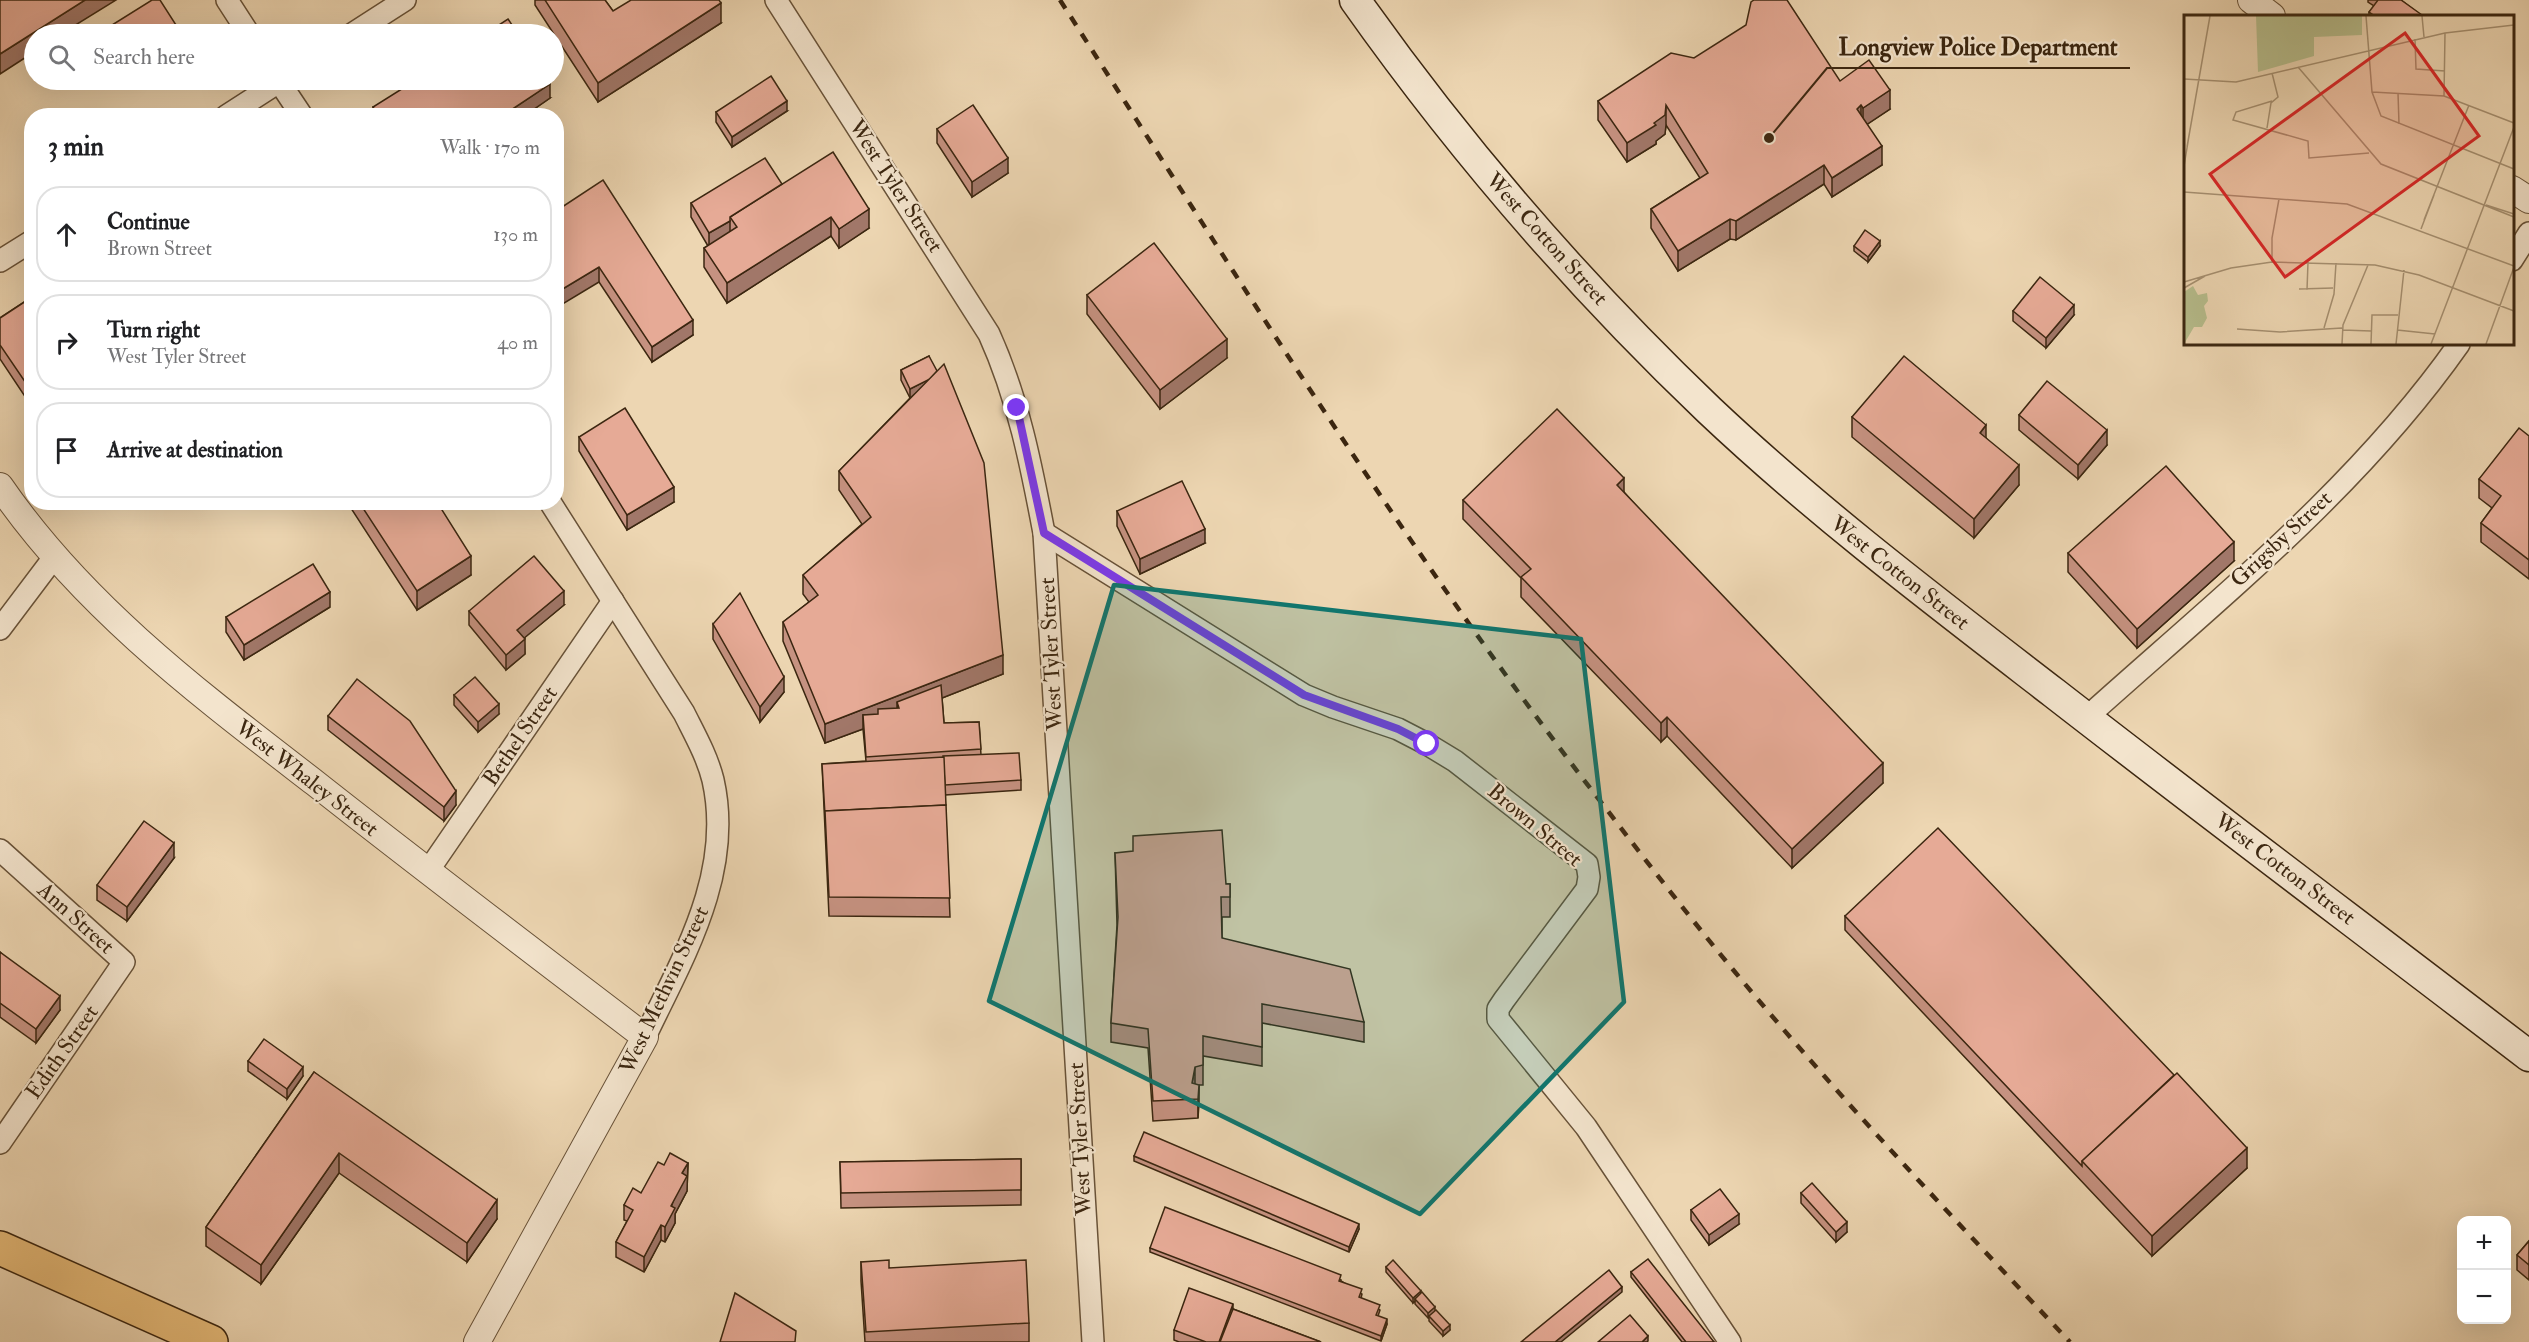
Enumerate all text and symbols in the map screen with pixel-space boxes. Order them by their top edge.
inset map [2184,15,2514,345]
search box [24,24,564,90]
callout: Longview Police Department [1827,26,2130,68]
text: Longview Police Department [1838,32,2118,63]
icon: search [45,41,78,74]
text: Search here [93,43,195,71]
street label: West Tyler Street [842,113,949,258]
text: 3 min [48,131,104,163]
text: Walk · 170 m [440,135,540,160]
street label: West Cotton Street [1479,166,1614,311]
text: Continue [107,208,190,236]
icon: ahead [50,218,83,251]
text: 130 m [493,222,538,247]
text: Brown Street [107,236,212,261]
text: Turn right [107,316,200,344]
icon: right [50,326,83,359]
text: 40 m [497,330,538,355]
text: West Tyler Street [107,344,246,369]
route end [1003,394,1029,420]
icon: arrive [50,434,83,467]
text: Arrive at destination [107,436,283,464]
street label: Grigsby Street [2224,485,2338,593]
street label: West Cotton Street [1824,509,1975,636]
street label: West Tyler Street [1033,577,1069,732]
street label: Bethel Street [476,681,564,791]
street label: West Whaley Street [229,713,384,843]
route start [1413,730,1439,756]
street label: Brown Street [1482,777,1588,873]
street label: West Cotton Street [2208,806,2361,931]
street label: Ann Street [31,875,120,960]
street label: West Methvin Street [612,902,715,1079]
street label: Edith Street [19,999,105,1105]
street label: West Tyler Street [1062,1062,1098,1217]
map controls [2457,1216,2511,1324]
button: + [2457,1216,2511,1270]
button: − [2457,1270,2511,1324]

